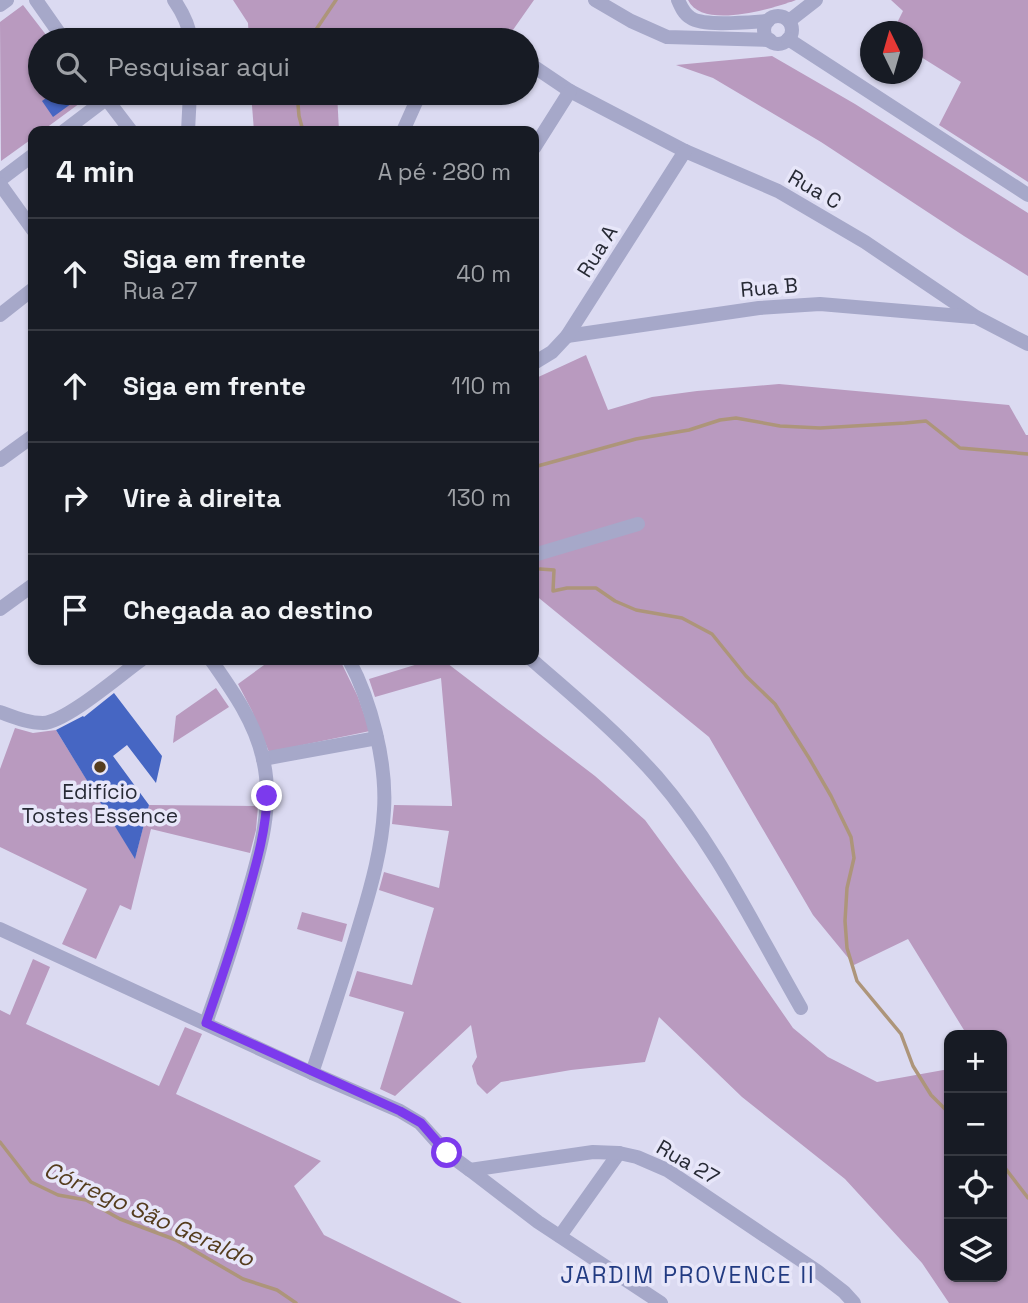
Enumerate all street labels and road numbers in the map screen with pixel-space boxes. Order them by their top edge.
street label: Rua C [784,163,846,215]
street label: Rua A [571,220,623,282]
street label: Rua B [739,271,799,303]
street label: Rua 27 [652,1133,724,1191]

